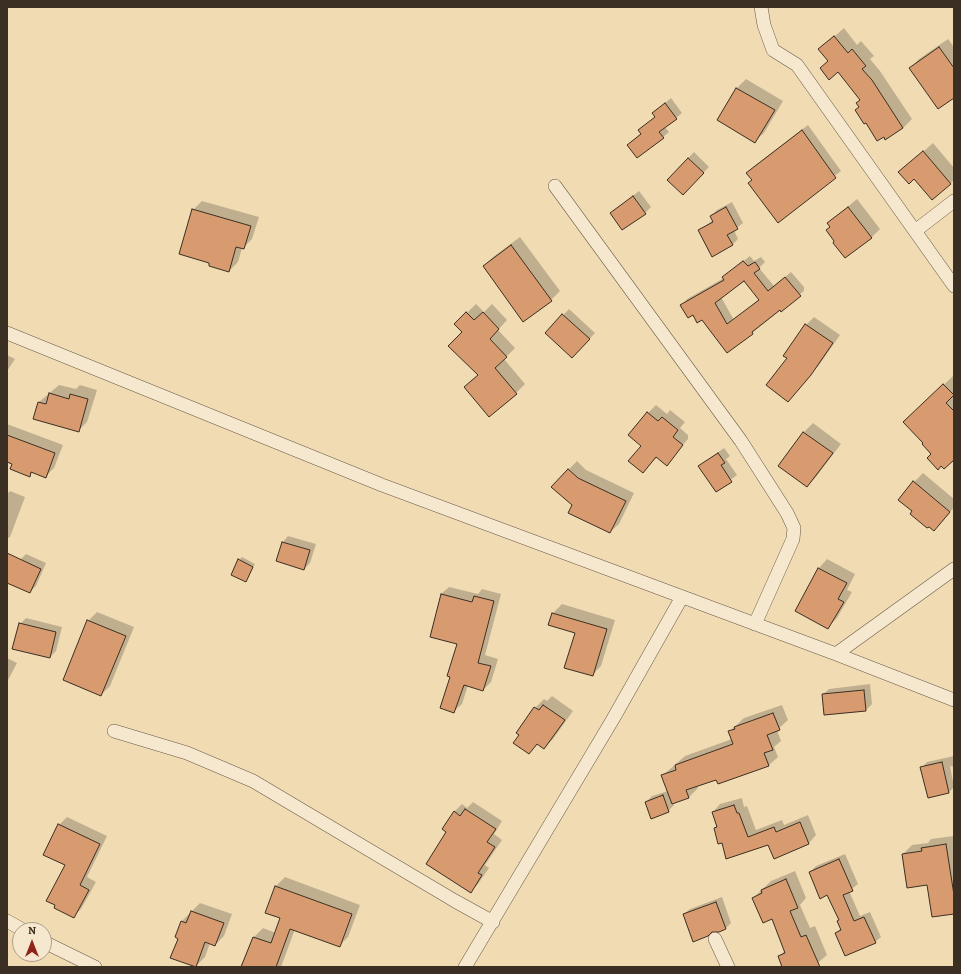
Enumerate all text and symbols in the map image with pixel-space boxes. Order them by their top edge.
north arrow [12,922,52,962]
text: N [28,923,36,938]

